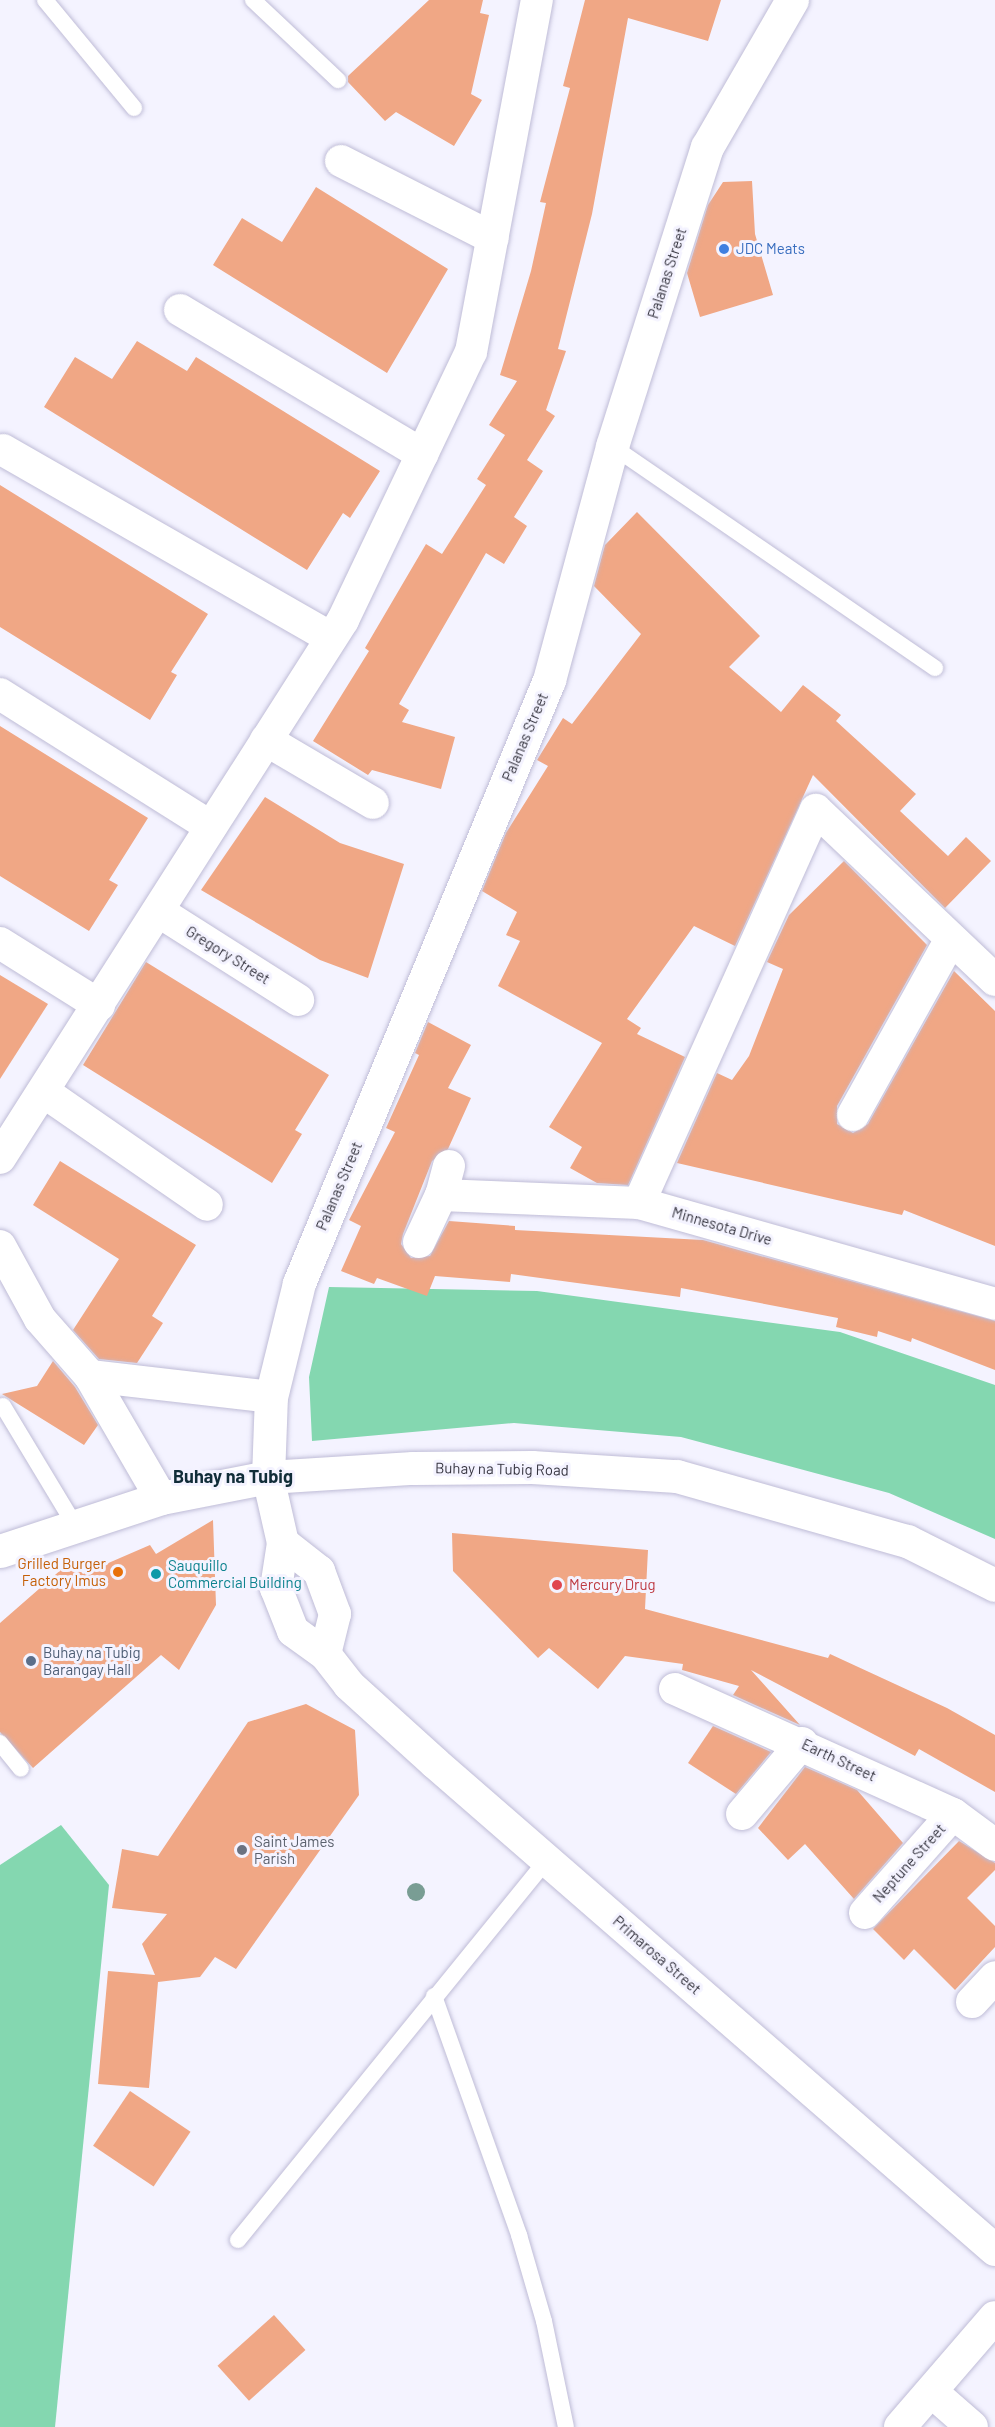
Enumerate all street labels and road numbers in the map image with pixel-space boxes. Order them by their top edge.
street label: Palanas Street [644,225,690,321]
street label: Palanas Street [498,690,552,784]
street label: Gregory Street [183,922,273,988]
street label: Palanas Street [312,1139,366,1233]
street label: Minnesota Drive [670,1203,774,1249]
street label: Buhay na Tubig Road [435,1459,569,1479]
street label: Earth Street [799,1735,879,1785]
street label: Neptune Street [869,1820,949,1906]
street label: Primarosa Street [609,1912,705,1998]

